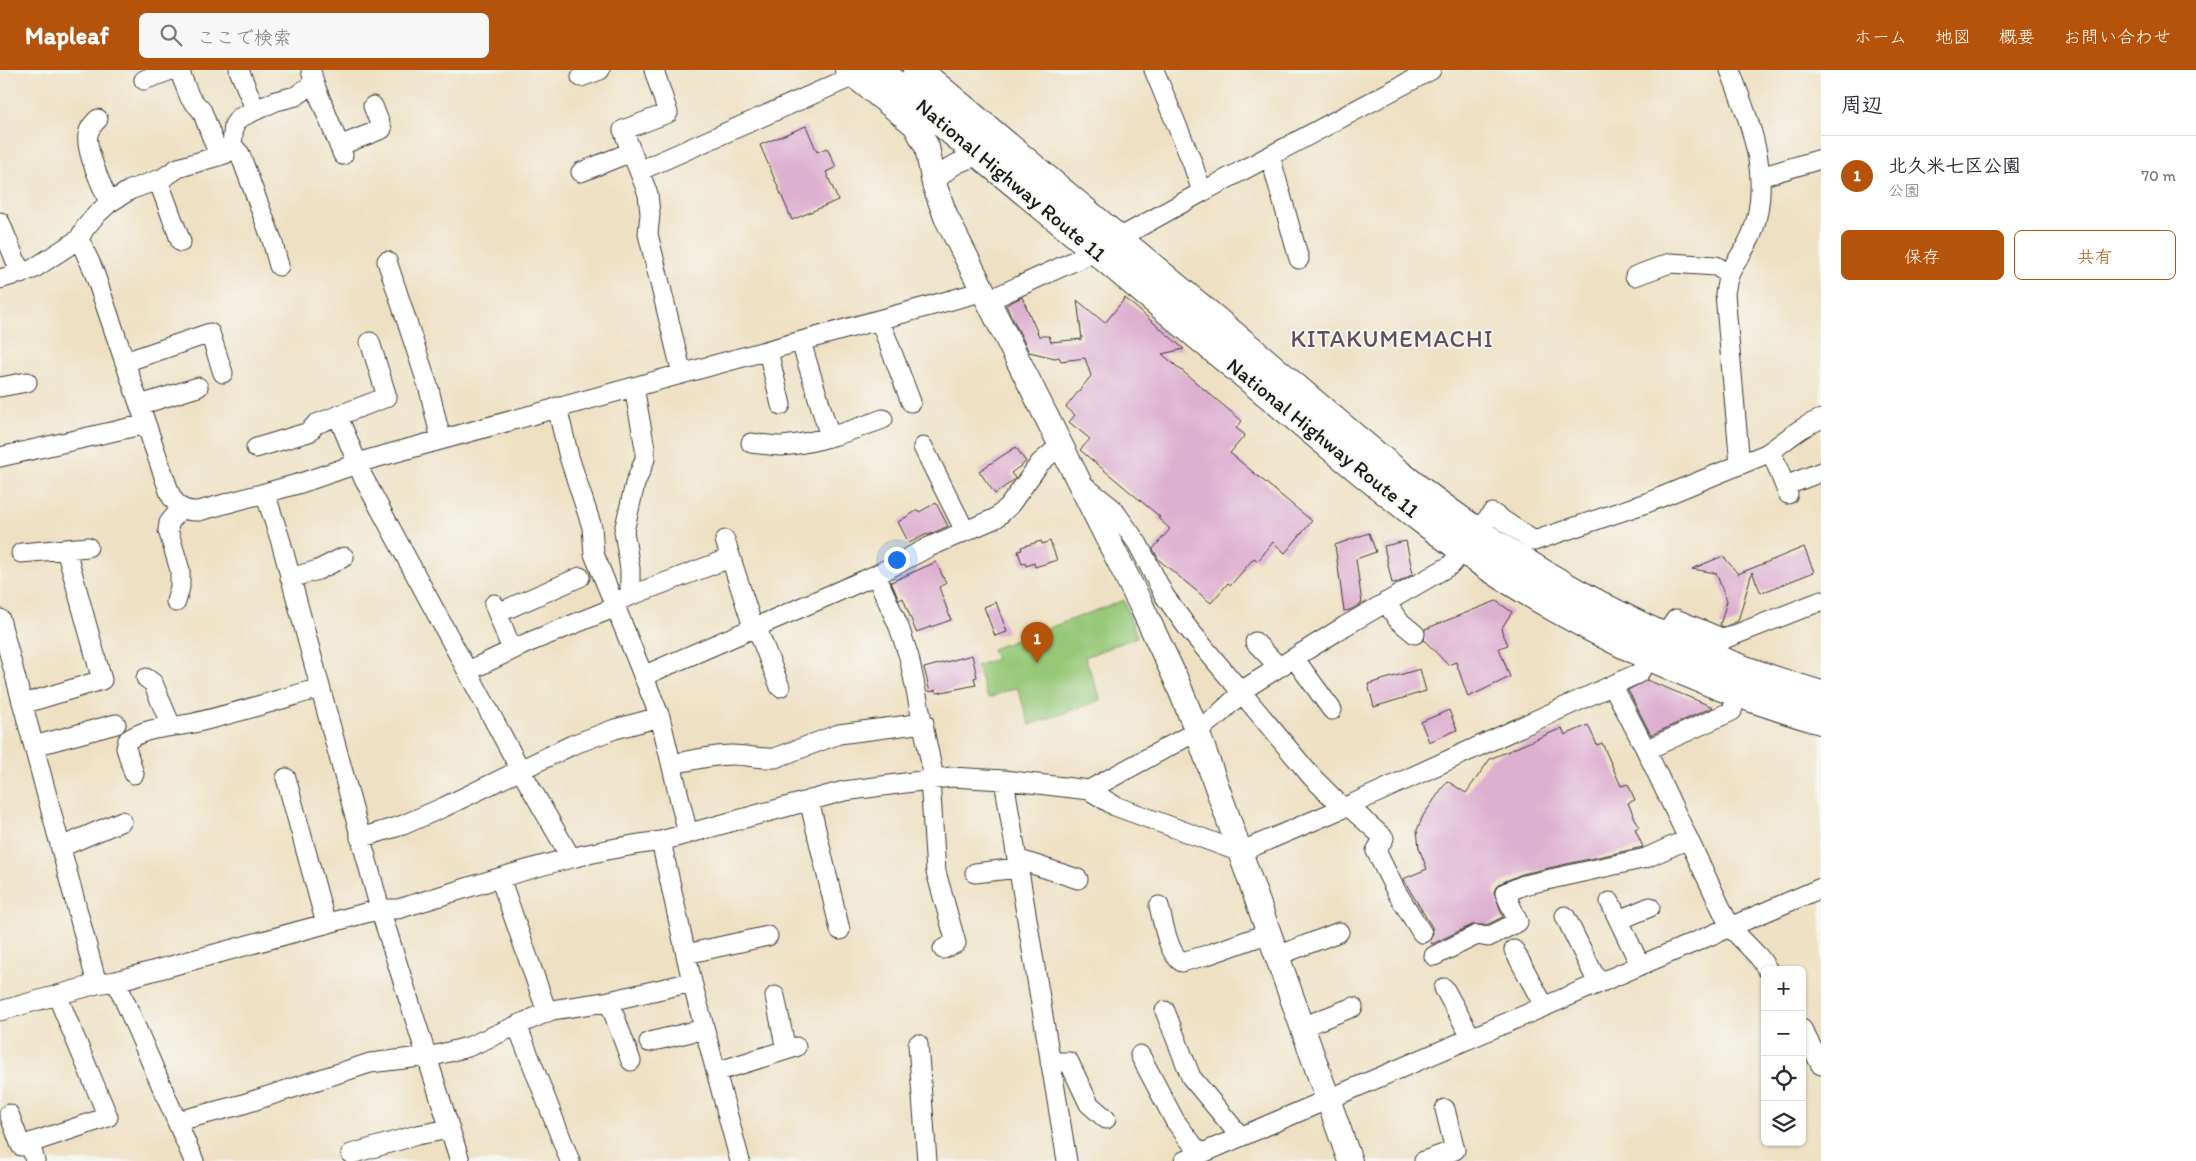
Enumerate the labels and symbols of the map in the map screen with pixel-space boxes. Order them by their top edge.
street label: National Highway Route 11 [911,93,1111,266]
district label: KITAKUMEMACHI [1290,324,1494,353]
street label: National Highway Route 11 [1222,352,1425,523]
your location [884,547,910,573]
pin: 1 [1021,622,1053,663]

